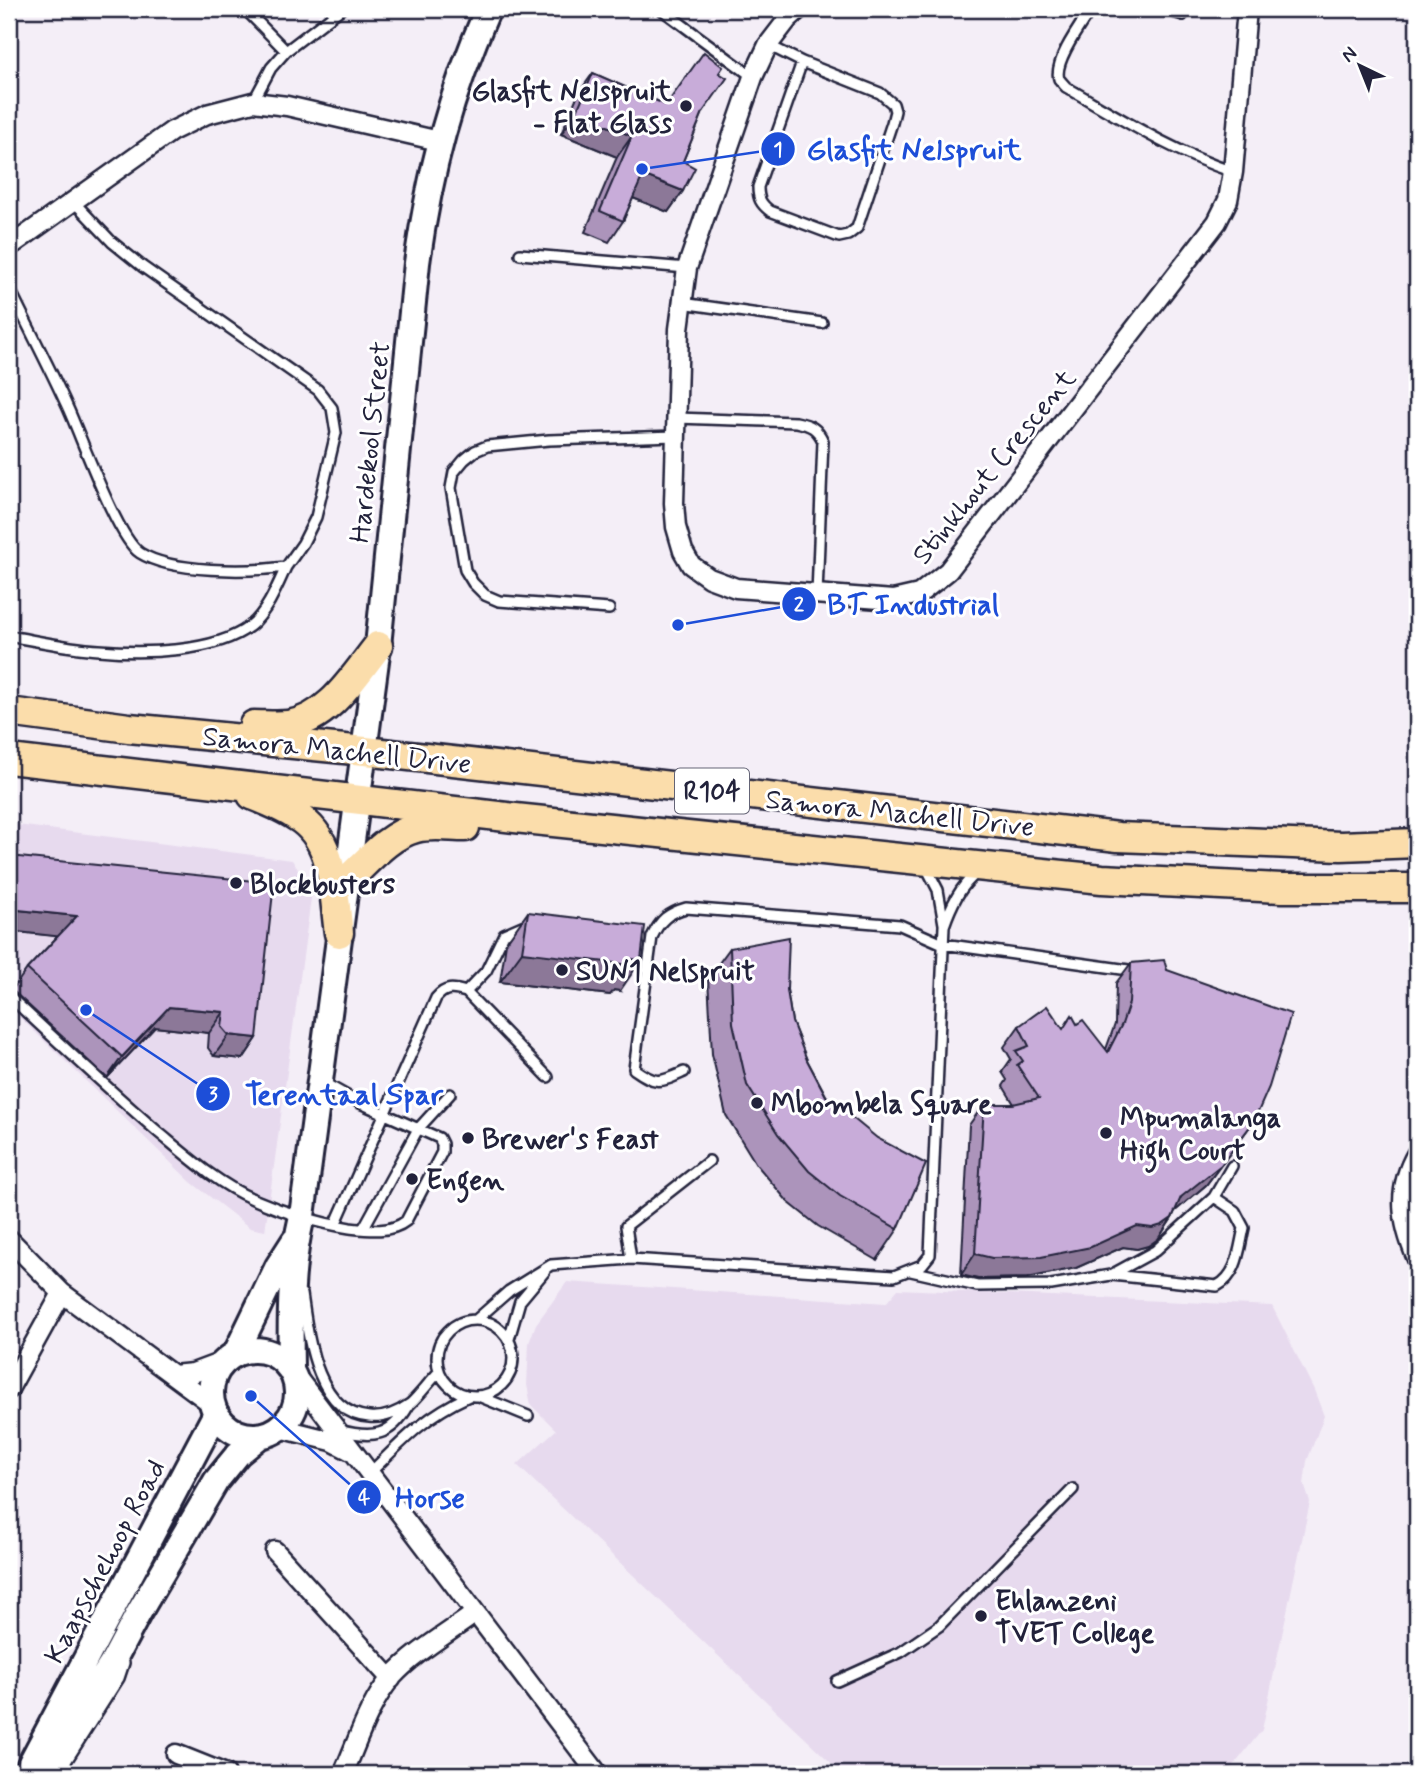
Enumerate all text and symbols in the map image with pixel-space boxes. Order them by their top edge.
north arrow [1324,32,1394,102]
text: N [1336,41,1363,68]
place label: Glasfit Nelspruit - Flat Glass [471,74,673,143]
marker: Glasfit Nelspruit - Flat Glass [678,98,694,114]
callout: Glasfit Nelspruit [761,123,1032,174]
text: Glasfit Nelspruit [807,131,1022,170]
text: 1 [773,136,783,164]
street label: Hardekool Street [343,340,400,545]
street label: Stinkhout Crescent [905,362,1086,573]
callout: BT Industrial [782,578,1010,629]
text: BT Industrial [827,586,999,625]
text: 2 [794,591,805,619]
street label: Samora Machell Drive [201,719,473,784]
road number: R104 [675,768,749,814]
street label: Samora Machell Drive [764,782,1036,847]
place label: Blockbusters [250,867,396,904]
marker: Blockbusters [228,875,244,891]
place label: SUN1 Nelspruit [576,954,755,991]
marker: SUN1 Nelspruit [554,962,570,978]
callout: Terentaal Spar [195,1068,458,1119]
text: Terentaal Spar [245,1076,445,1115]
text: 3 [208,1081,218,1109]
place label: Mbombela Square [771,1087,992,1124]
marker: Mbombela Square [749,1095,765,1111]
place label: Mpumalanga High Court [1120,1101,1281,1173]
place label: Brewer's Feast [482,1122,659,1159]
marker: Mpumalanga High Court [1098,1125,1114,1141]
marker: Brewer's Feast [460,1130,476,1146]
place label: Engen [426,1163,505,1203]
marker: Engen [404,1171,420,1187]
street label: Kaapschehoop Road [37,1454,176,1671]
callout: Horse [346,1471,479,1522]
text: Horse [395,1479,465,1518]
text: 4 [358,1484,371,1512]
place label: Ehlanzeni TVET College [995,1584,1155,1654]
marker: Ehlanzeni TVET College [973,1608,989,1624]

